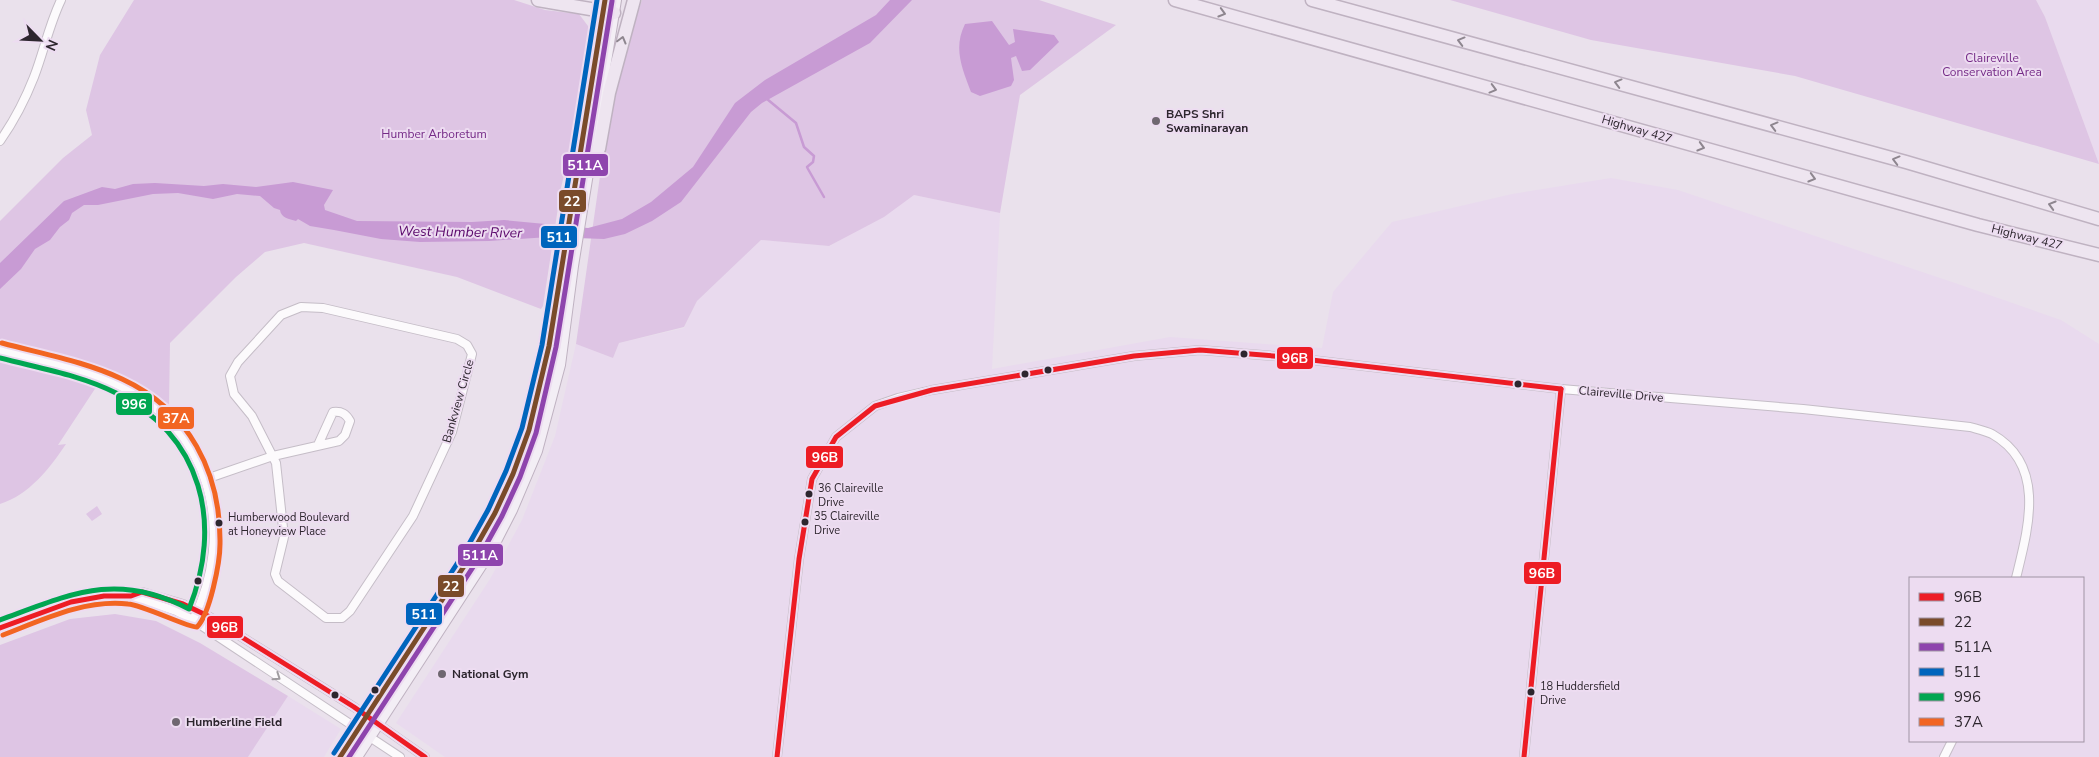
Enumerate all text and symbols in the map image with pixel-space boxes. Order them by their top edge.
one-way arrow [1217,8,1225,18]
north arrow [15,15,65,65]
one-way arrow [616,35,627,44]
text: N [41,36,62,54]
one-way arrow [1457,36,1465,46]
park label: Claireville Conservation Area [1942,50,2042,80]
one-way arrow [1614,79,1622,89]
one-way arrow [1489,83,1497,93]
place label: BAPS Shri Swaminarayan [1166,106,1248,136]
street label: Highway 427 [1600,111,1674,147]
marker: BAPS Shri Swaminarayan [1150,115,1162,127]
one-way arrow [1770,121,1779,132]
park label: Humber Arboretum [381,126,487,142]
one-way arrow [1696,141,1704,151]
line badge: 511A [562,153,609,177]
one-way arrow [1893,155,1901,165]
text: 511A [567,156,603,175]
one-way arrow [1807,172,1816,183]
line badge: 22 [558,189,587,213]
text: 22 [564,192,580,211]
one-way arrow [2049,201,2057,211]
street label: Highway 427 [1990,220,2064,254]
water label: West Humber River [398,221,523,243]
line badge: 511 [540,225,578,249]
text: 511 [546,228,572,247]
line badge: 96B [1276,346,1314,370]
unlabelled marker [1239,349,1249,359]
text: 96B [1282,349,1308,368]
street label: Bankview Circle [438,357,478,445]
unlabelled marker [1043,365,1053,375]
unlabelled marker [1020,369,1030,379]
unlabelled marker [1513,379,1523,389]
street label: Claireville Drive [1578,382,1664,406]
line badge: 996 [115,392,153,416]
text: 996 [121,395,147,414]
line badge: 37A [157,406,195,430]
text: 37A [162,409,190,428]
line badge: 96B [805,445,844,469]
text: 96B [812,448,838,467]
place label: 36 Claireville Drive [818,481,883,510]
marker: 36 Claireville Drive [804,489,814,499]
place label: 35 Claireville Drive [814,509,879,538]
place label: Humberwood Boulevard at Honeyview Place [228,510,350,539]
marker: 35 Claireville Drive [800,517,810,527]
marker: Humberwood Boulevard at Honeyview Place [214,518,224,528]
line badge: 511A [457,543,504,567]
text: 511A [462,546,498,565]
line badge: 96B [1523,561,1562,585]
text: 96B [1529,564,1555,583]
line badge: 22 [437,574,465,598]
unlabelled marker [193,576,203,586]
text: 22 [443,577,459,596]
legend [1909,577,2084,742]
text: 96B [1954,587,1982,607]
line badge: 511 [405,602,443,626]
text: 511 [411,605,437,624]
text: 22 [1954,612,1972,632]
line badge: 96B [206,615,244,639]
text: 96B [212,618,238,637]
text: 511A [1954,637,1992,657]
text: 511 [1954,662,1981,682]
place label: National Gym [452,666,528,682]
marker: National Gym [436,668,448,680]
one-way arrow [271,671,281,680]
place label: 18 Huddersfield Drive [1540,679,1620,708]
unlabelled marker [370,685,380,695]
marker: 18 Huddersfield Drive [1526,687,1536,697]
text: 996 [1954,687,1981,707]
unlabelled marker [330,690,340,700]
text: 37A [1954,712,1983,732]
place label: Humberline Field [186,714,282,730]
marker: Humberline Field [170,716,182,728]

